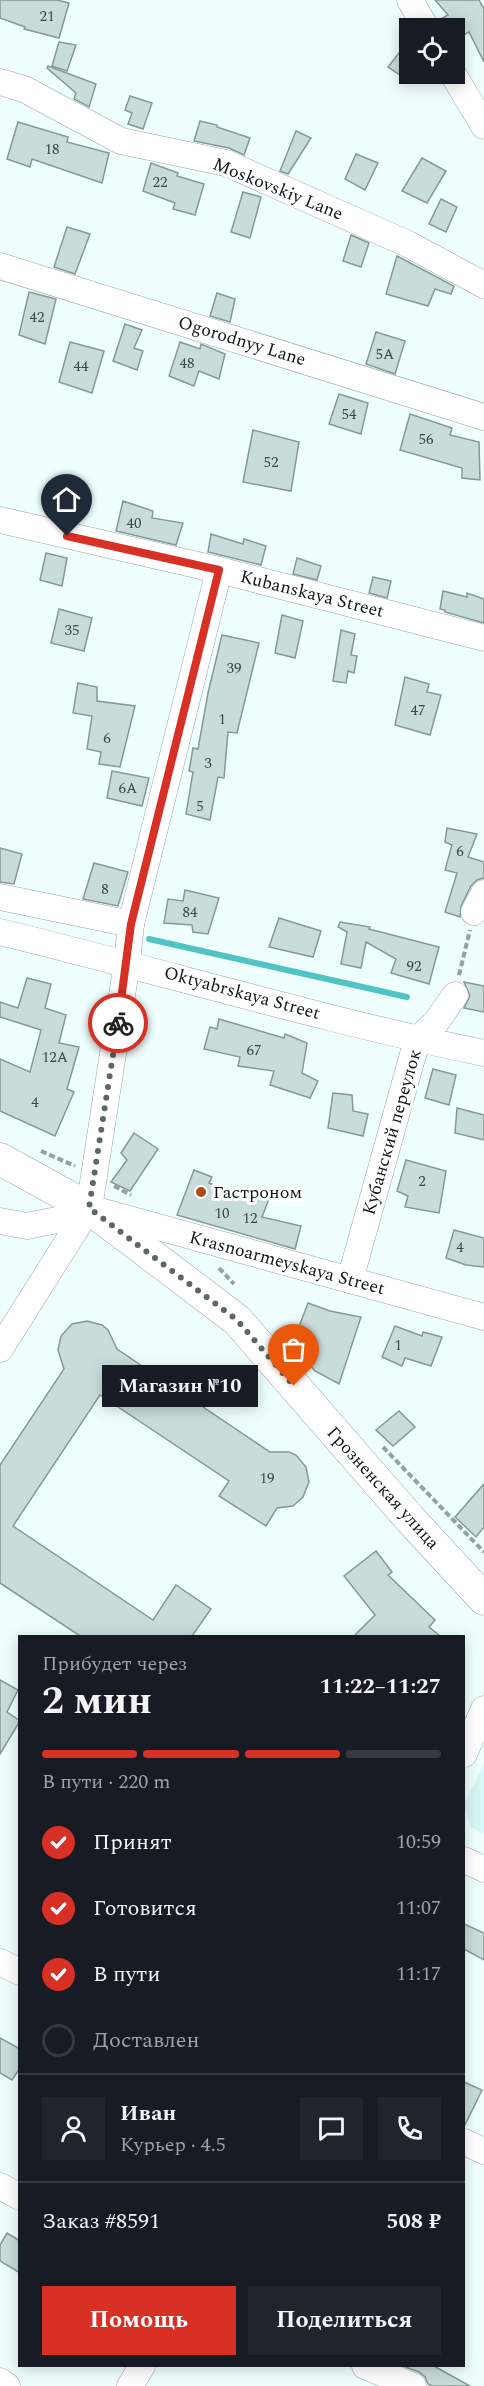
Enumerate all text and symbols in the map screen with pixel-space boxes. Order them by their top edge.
house number: 21 [39,5,55,28]
map controls [399,18,465,84]
button: locate [399,18,465,84]
house number: 18 [44,138,60,161]
street label: Moskovskiy Lane [209,151,347,227]
house number: 22 [152,171,168,194]
house number: 42 [29,306,45,329]
street label: Ogorodnyy Lane [175,309,309,373]
house number: 5А [376,343,394,366]
house number: 48 [179,352,195,375]
house number: 44 [73,355,89,378]
house number: 54 [341,403,357,426]
house number: 56 [418,428,434,451]
house number: 52 [263,451,279,474]
pin [41,474,92,536]
icon: home [50,483,83,516]
house number: 40 [126,512,142,535]
street label: Kubanskaya Street [237,563,387,625]
house number: 35 [64,619,80,642]
house number: 39 [226,657,242,680]
house number: 47 [410,699,426,722]
house number: 1 [218,708,226,731]
house number: 6 [103,727,111,750]
house number: 3 [204,752,212,775]
house number: 6А [119,777,137,800]
house number: 5 [196,795,204,818]
house number: 6 [456,840,464,863]
house number: 8 [101,878,109,901]
house number: 84 [182,901,198,924]
house number: 92 [406,955,422,978]
street label: Oktyabrskaya Street [161,959,323,1027]
courier [88,993,148,1053]
icon: bike [102,1007,135,1040]
house number: 67 [246,1039,262,1062]
house number: 12А [42,1046,68,1069]
street label: Кубанский переулок [355,1046,429,1218]
house number: 4 [31,1091,39,1114]
house number: 2 [418,1170,426,1193]
place label: Гастроном [213,1179,302,1206]
marker: Гастроном [194,1185,208,1199]
house number: 10 [214,1202,230,1225]
house number: 12 [242,1207,258,1230]
street label: Krasnoarmeyskaya Street [186,1224,388,1302]
house number: 4 [456,1236,464,1259]
pin [268,1324,319,1386]
icon: bag [277,1333,310,1366]
house number: 1 [394,1334,402,1357]
callout: Магазин №10 [102,1365,258,1407]
text: Магазин №10 [119,1371,242,1401]
street label: Грозненская улица [320,1420,446,1556]
house number: 19 [259,1467,275,1490]
text: Прибудет через [42,1649,187,1679]
text: 11:22–11:27 [319,1670,441,1703]
text: 2 мин [42,1672,152,1731]
text: В пути · 220 m [42,1767,170,1797]
icon: check [42,1826,75,1859]
text: Принят [93,1826,172,1859]
text: 10:59 [396,1827,441,1857]
icon: check [42,1892,75,1925]
text: Готовится [93,1892,197,1925]
text: 11:07 [396,1893,441,1923]
icon: check [42,1958,75,1991]
text: В пути [93,1958,160,1991]
text: 11:17 [396,1959,441,1989]
text: Доставлен [93,2024,200,2057]
button: person [42,2097,105,2160]
text: Иван [120,2097,176,2130]
button: chat [300,2097,363,2160]
button: phone [378,2097,441,2160]
text: Курьер · 4.5 [120,2130,226,2160]
text: Заказ #8591 [42,2205,160,2238]
text: 508 ₽ [386,2205,441,2238]
button: Помощь [42,2286,236,2355]
button: Поделиться [248,2286,441,2355]

